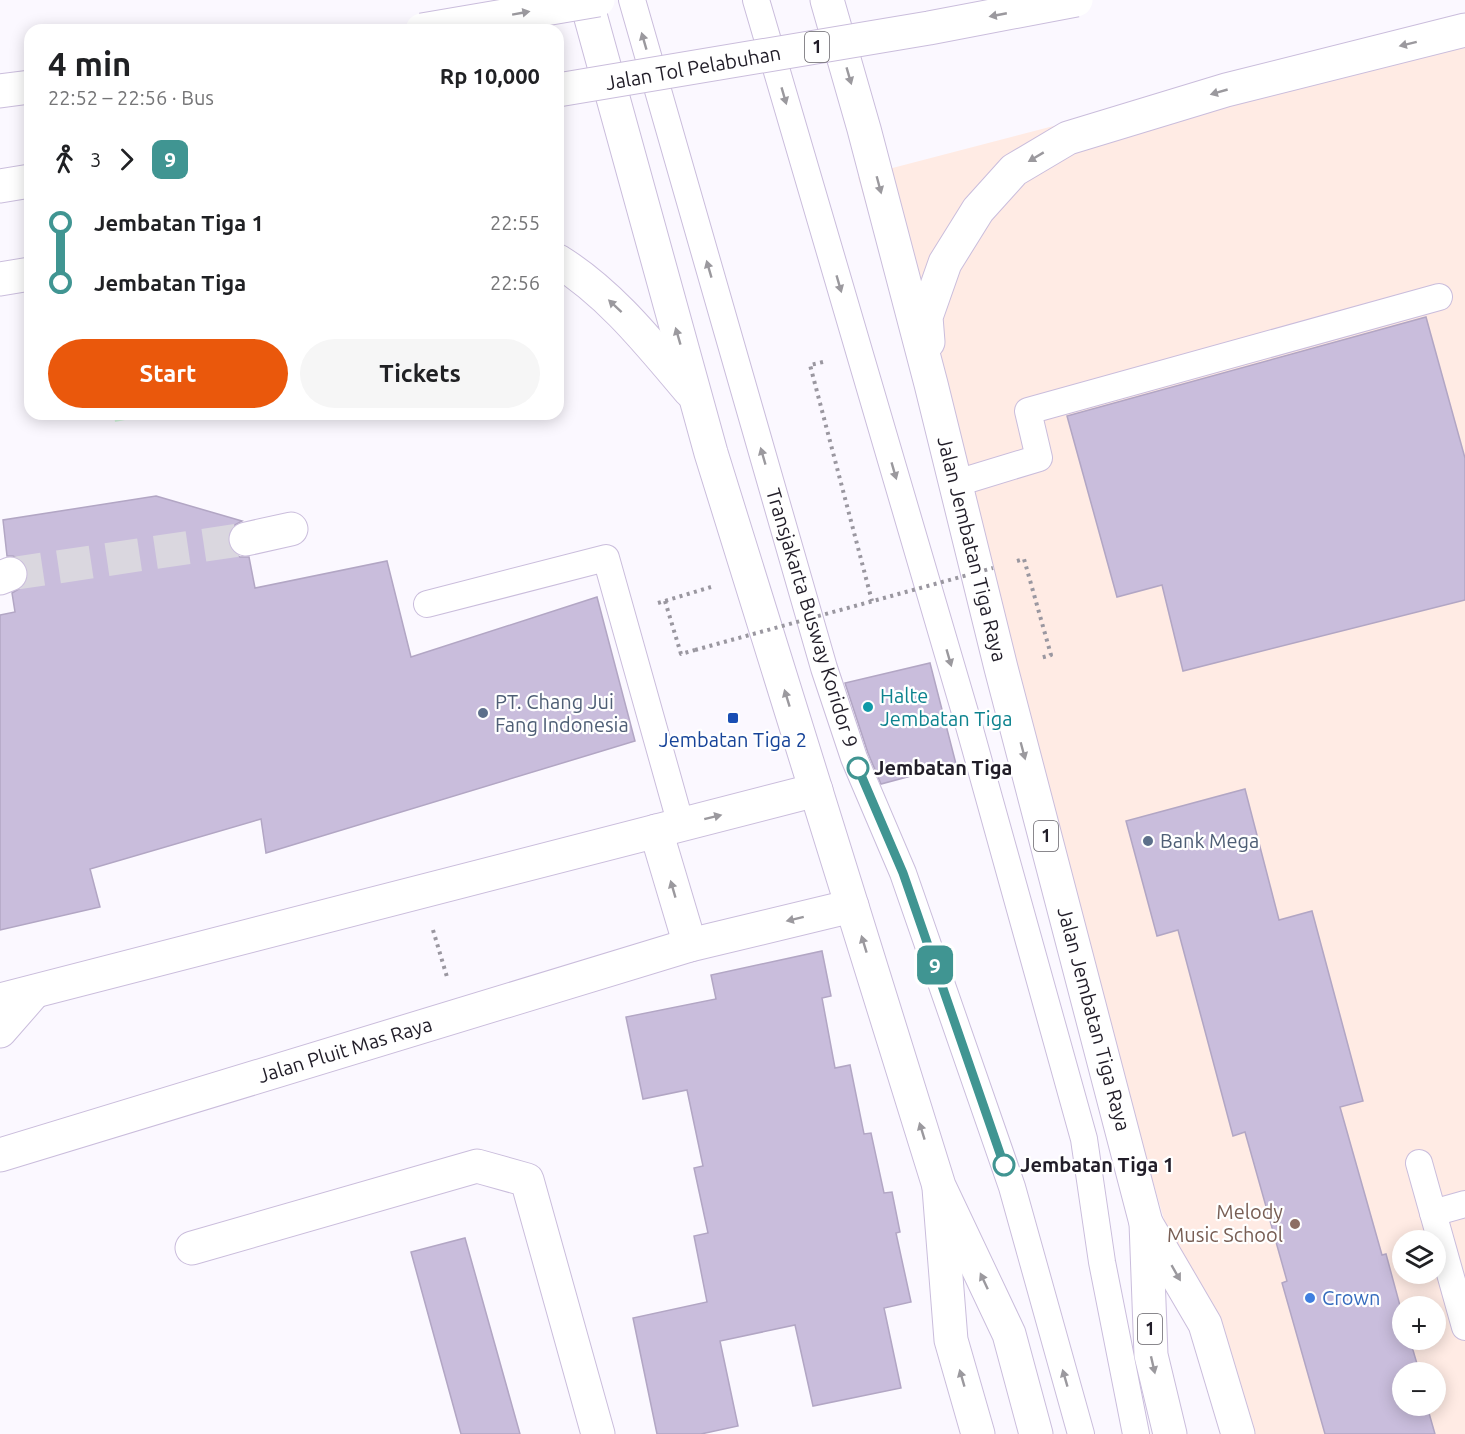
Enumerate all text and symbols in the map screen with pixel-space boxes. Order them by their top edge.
one-way arrow [511,8,530,17]
one-way arrow [989,11,1008,20]
one-way arrow [639,32,648,50]
road number: 1 [805,32,829,62]
one-way arrow [1399,40,1417,50]
street label: Jalan Tol Pelabuhan [603,41,782,94]
text: 4 min [48,45,131,82]
text: Rp 10,000 [440,63,540,88]
one-way arrow [845,67,854,85]
text: 22:52 – 22:56 · Bus [48,86,214,109]
one-way arrow [780,88,789,106]
one-way arrow [1210,88,1228,97]
icon: walk [48,143,81,176]
icon: forward [110,143,143,176]
text: 9 [164,147,176,171]
text: 3 [90,148,101,171]
one-way arrow [1028,151,1044,162]
one-way arrow [875,176,884,194]
text: Jembatan Tiga 1 [94,210,264,235]
text: 22:55 [490,211,540,234]
one-way arrow [704,260,714,278]
text: Jembatan Tiga [94,270,246,295]
text: 22:56 [490,271,540,294]
one-way arrow [835,275,844,293]
one-way arrow [608,300,622,314]
one-way arrow [673,327,683,345]
button: Start [48,339,288,408]
button: Tickets [300,339,540,408]
street label: Jalan Jembatan Tiga Raya [933,434,1012,664]
one-way arrow [758,447,767,465]
one-way arrow [890,462,899,480]
street label: Transjakarta Busway Koridor 9 [762,485,863,750]
one-way arrow [945,649,954,667]
place label: Halte Jembatan Tiga [880,684,1012,730]
one-way arrow [782,689,791,707]
place label: PT. Chang Jui Fang Indonesia [495,690,629,736]
marker: Halte Jembatan Tiga [861,700,875,714]
marker: PT. Chang Jui Fang Indonesia [476,706,490,720]
marker: Jembatan Tiga 2 [726,711,740,725]
place label: Jembatan Tiga 2 [659,728,807,751]
one-way arrow [1019,742,1029,760]
place label: Jembatan Tiga [874,756,1012,779]
marker: Jembatan Tiga [847,757,869,779]
one-way arrow [704,812,722,821]
road number: 1 [1034,821,1058,851]
place label: Bank Mega [1160,829,1259,852]
marker: Bank Mega [1141,834,1155,848]
one-way arrow [668,880,677,898]
street label: Jalan Jembatan Tiga Raya [1053,904,1136,1134]
one-way arrow [786,915,804,925]
one-way arrow [859,935,868,953]
line badge: 9 [916,946,954,984]
text: 9 [929,953,941,977]
street label: Jalan Pluit Mas Raya [255,1012,435,1087]
one-way arrow [916,1122,926,1140]
place label: Jembatan Tiga 1 [1020,1153,1174,1176]
marker: Jembatan Tiga 1 [993,1154,1015,1176]
place label: Melody Music School [1167,1200,1283,1246]
marker: Melody Music School [1288,1217,1302,1231]
map controls [1392,1230,1446,1416]
button: layers [1392,1230,1446,1284]
one-way arrow [1170,1265,1181,1281]
one-way arrow [979,1273,988,1290]
place label: Crown [1322,1286,1380,1309]
marker: Crown [1303,1291,1317,1305]
button: + [1392,1296,1446,1350]
road number: 1 [1138,1314,1162,1344]
one-way arrow [1149,1356,1158,1375]
button: − [1392,1362,1446,1416]
one-way arrow [957,1369,966,1387]
one-way arrow [1060,1369,1069,1387]

